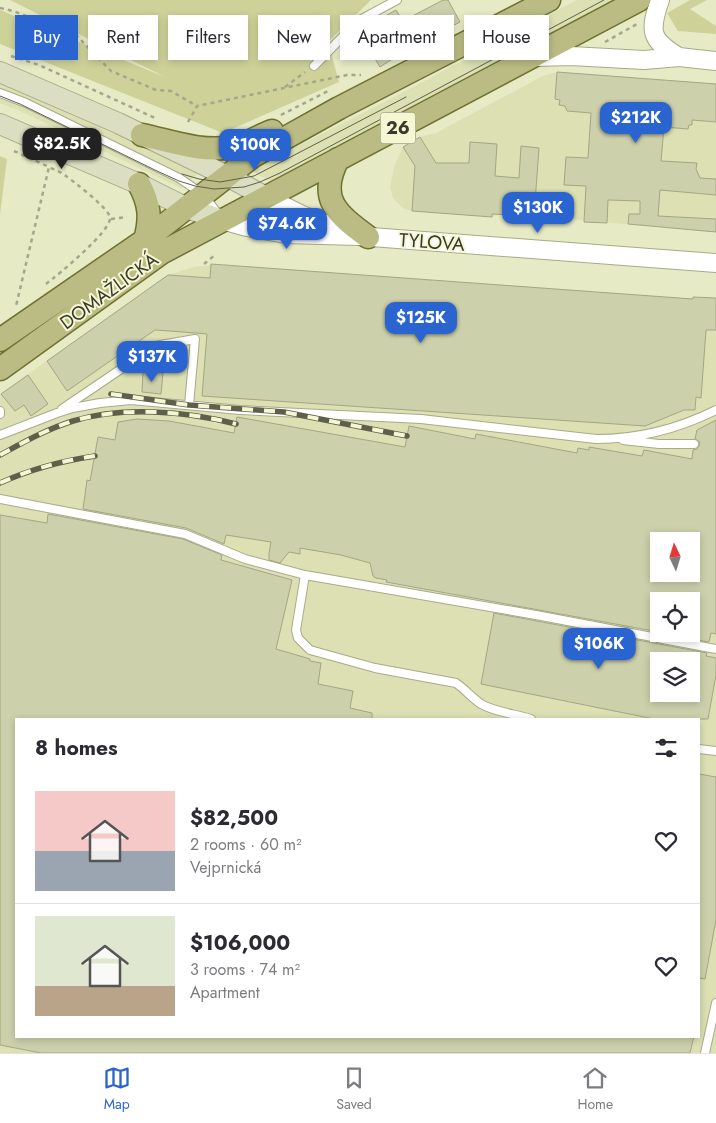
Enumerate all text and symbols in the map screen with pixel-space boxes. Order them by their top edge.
chip: Buy [15,15,78,60]
chip: Rent [88,15,158,60]
chip: Filters [168,15,248,60]
chip: New [258,15,330,60]
chip: Apartment [340,15,454,60]
chip: House [464,15,549,60]
pin: $212K [601,102,671,144]
text: $212K [611,106,661,129]
road number: 26 [380,112,416,144]
pin: $82.5K [21,128,103,170]
pin: $100K [220,128,290,171]
text: $82.5K [33,132,91,155]
text: $100K [230,133,280,156]
pin: $130K [503,192,573,234]
text: $130K [513,196,563,219]
pin: $74.6K [246,208,328,250]
text: $74.6K [258,212,316,235]
street label: TYLOVA [398,226,466,258]
street label: DOMAŽLICKÁ [54,246,164,336]
pin: $125K [386,302,456,344]
text: $125K [396,306,446,329]
pin: $137K [117,340,187,383]
text: $137K [128,345,176,368]
north arrow [650,532,700,582]
map controls [650,532,700,702]
button: locate [650,592,700,642]
pin: $106K [564,628,634,670]
text: $106K [574,632,624,655]
button: layers [650,652,700,702]
text: 8 homes [35,733,118,763]
icon: filters [652,734,680,762]
text: $82,500 [190,803,278,833]
icon: home [75,811,135,871]
icon: heart [652,827,680,855]
text: 2 rooms · 60 m² [190,833,302,856]
text: Vejprnická [190,856,261,879]
text: $106,000 [190,928,290,958]
icon: home [75,936,135,996]
icon: heart [652,952,680,980]
text: 3 rooms · 74 m² [190,958,300,981]
text: Apartment [190,981,260,1004]
tab: Map [103,1064,131,1114]
tab: Saved [336,1064,372,1114]
tab: Home [577,1064,613,1114]

